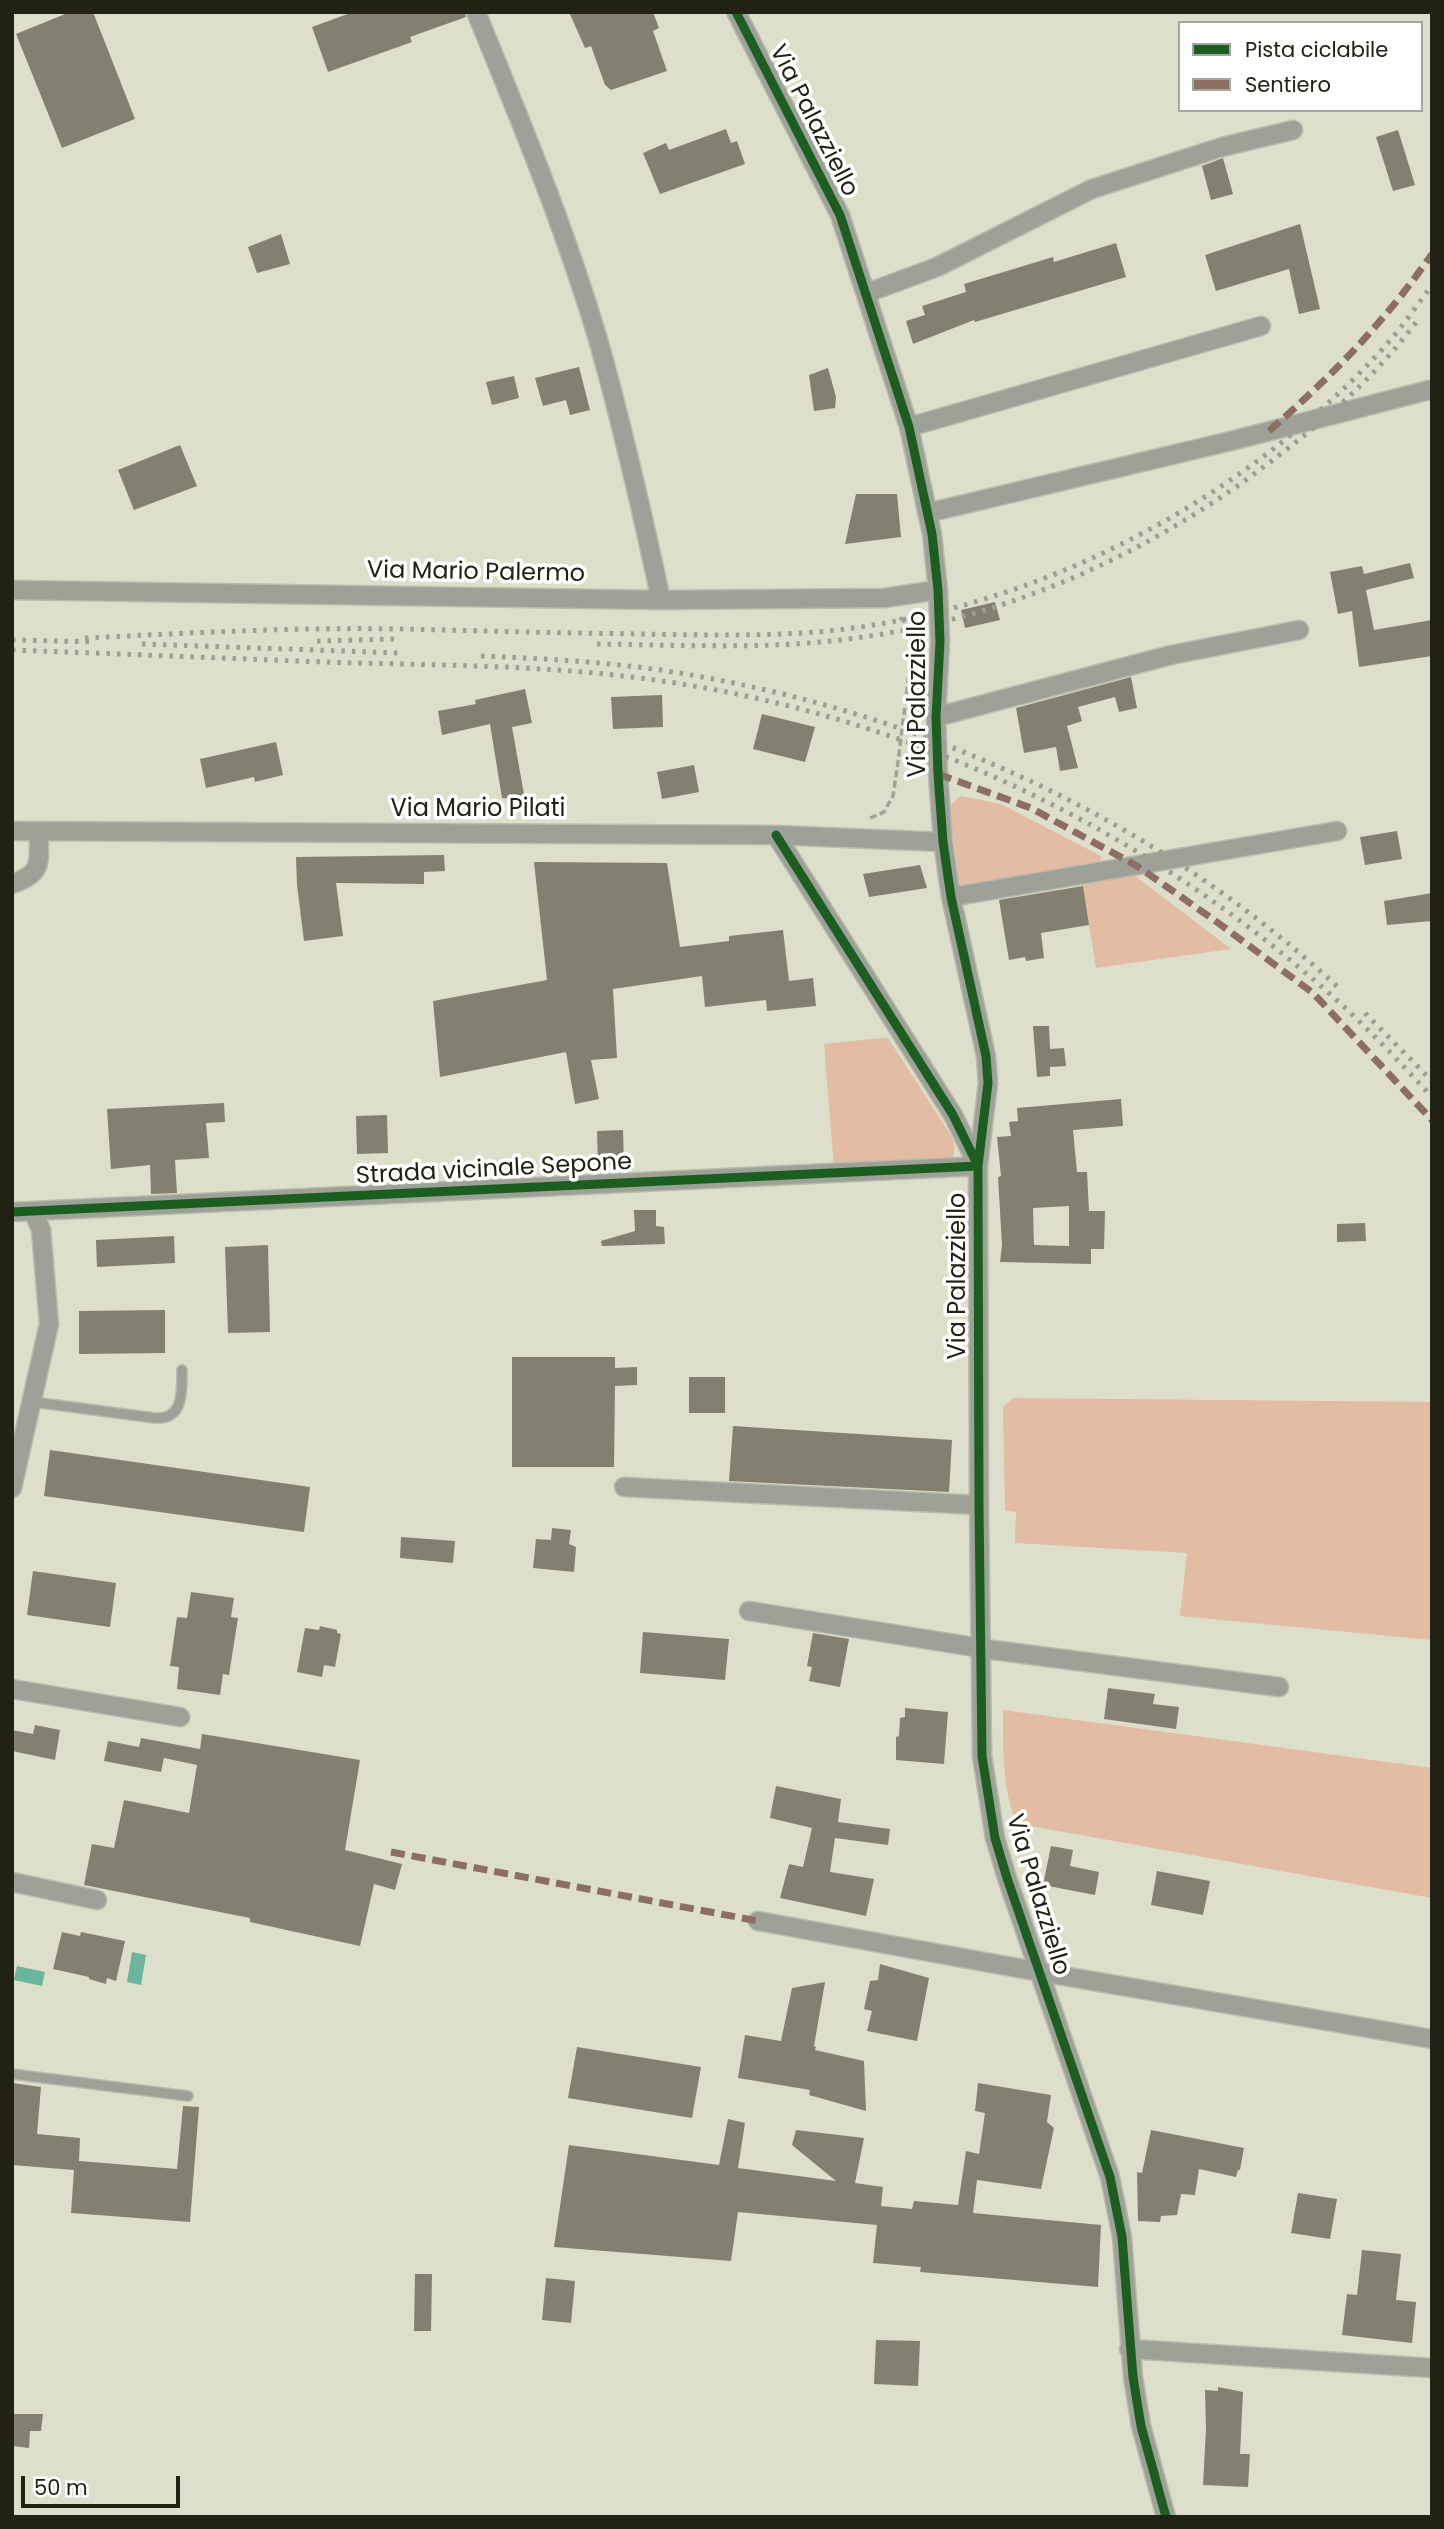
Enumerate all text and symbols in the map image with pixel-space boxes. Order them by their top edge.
legend [1178,21,1423,112]
text: Pista ciclabile [1245,35,1388,64]
street label: Via Palazziello [762,40,864,202]
text: Sentiero [1245,70,1331,99]
street label: Via Mario Palermo [367,557,585,589]
street label: Via Palazziello [905,611,933,777]
street label: Via Mario Pilati [391,796,565,824]
street label: Strada vicinale Sepone [355,1148,633,1192]
street label: Via Palazziello [945,1193,973,1359]
street label: Via Palazziello [999,1811,1075,1979]
scale bar [24,2462,184,2506]
text: 50 m [34,2473,88,2502]

